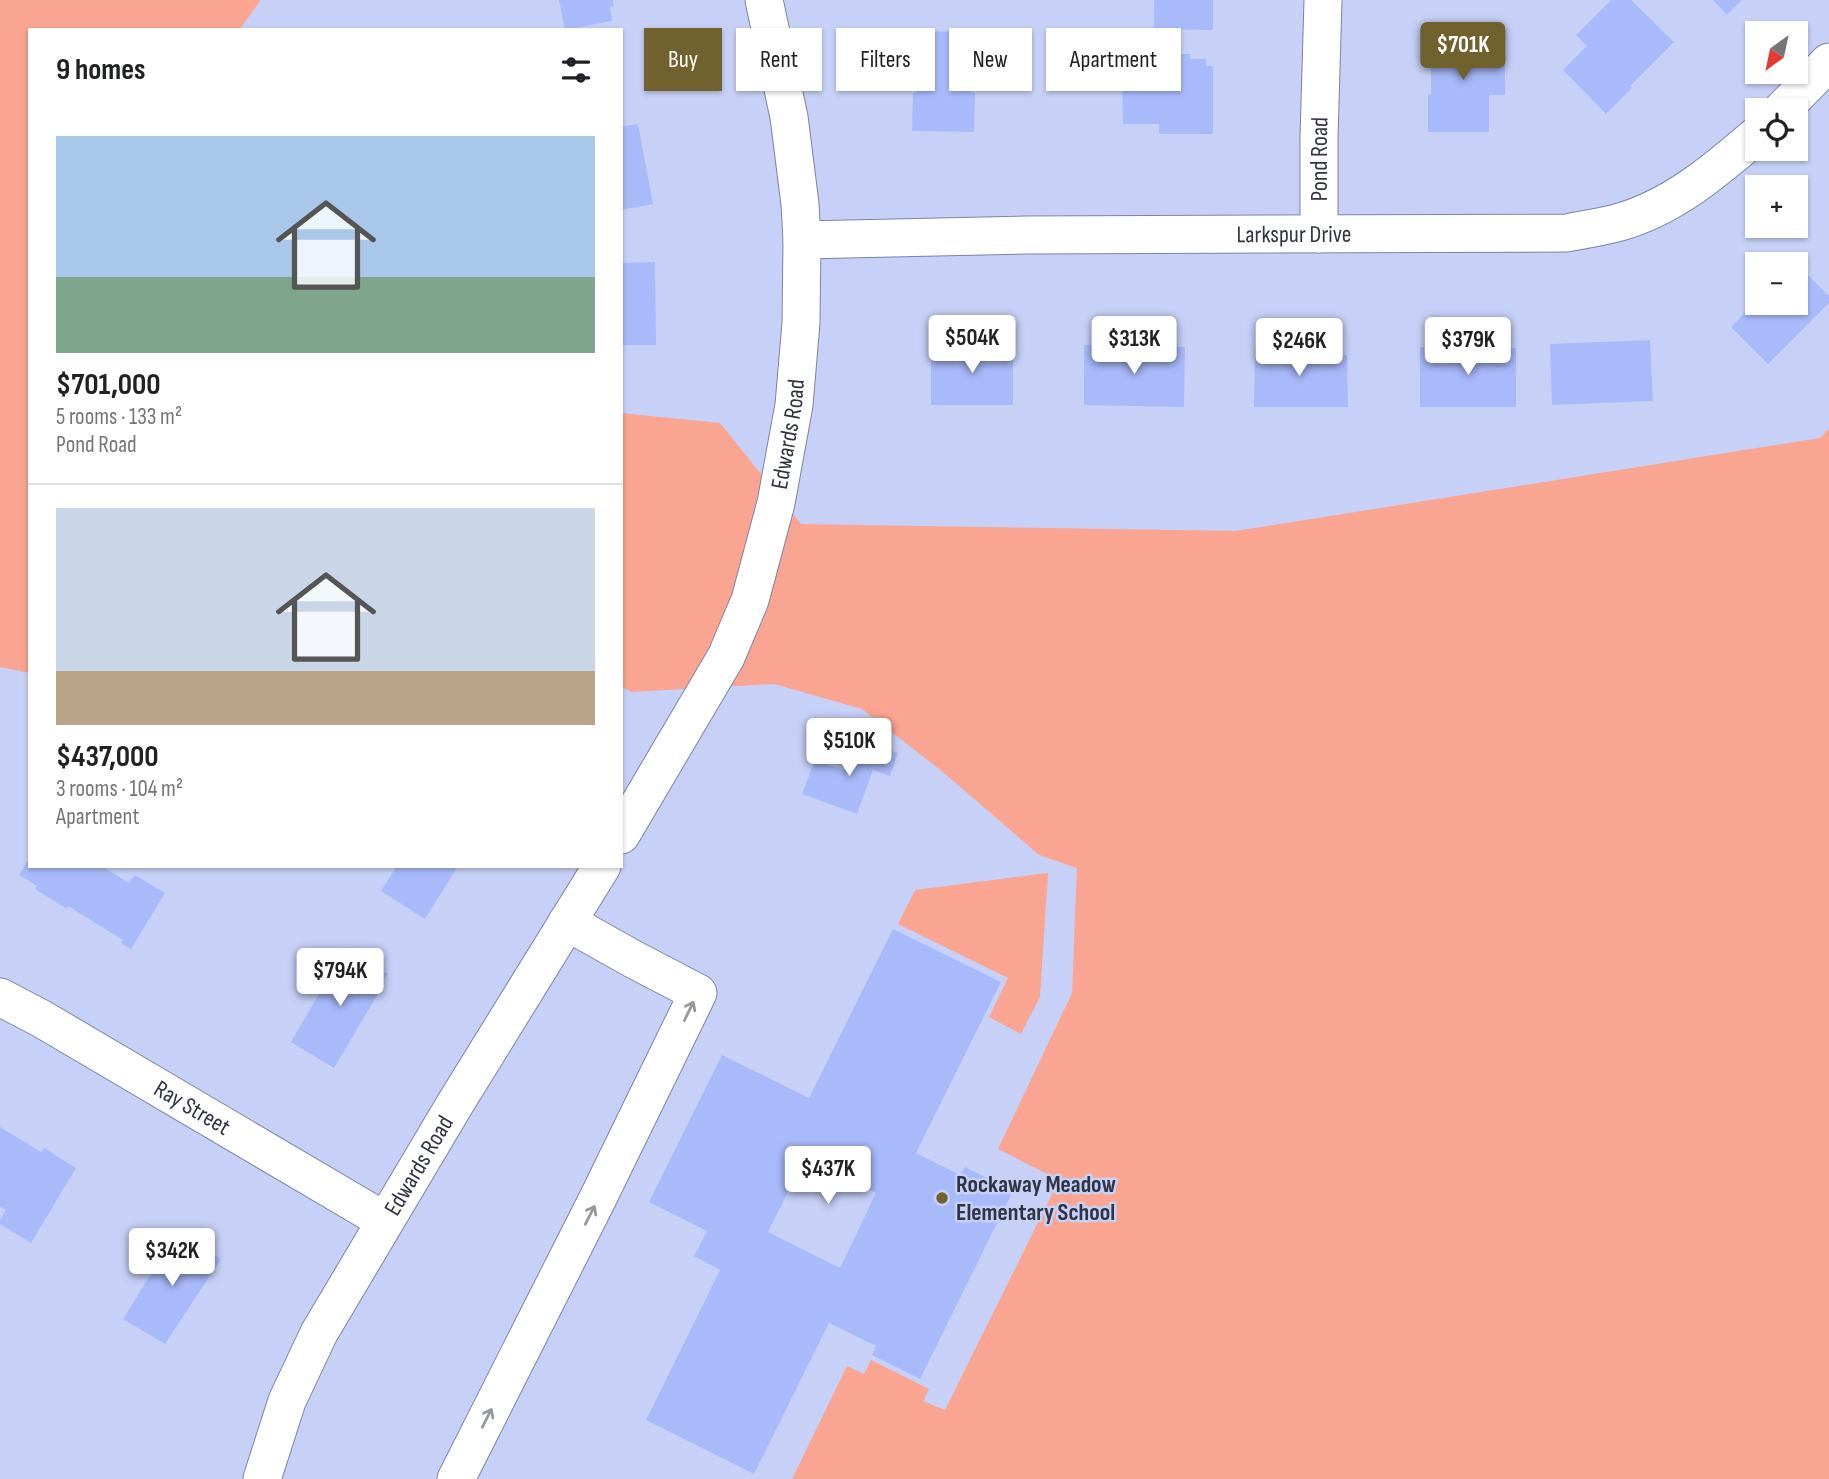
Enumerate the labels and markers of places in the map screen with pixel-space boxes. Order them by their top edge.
pin: $701K [1414,22,1512,82]
pin: $504K [923,316,1021,375]
pin: $313K [1085,316,1183,376]
pin: $246K [1250,318,1348,378]
pin: $379K [1419,318,1517,377]
pin: $510K [800,718,898,778]
pin: $794K [291,948,389,1008]
pin: $437K [779,1146,877,1206]
place label: Rockaway Meadow Elementary School [956,1170,1116,1227]
marker: Rockaway Meadow Elementary School [934,1190,950,1206]
pin: $342K [123,1228,221,1288]

